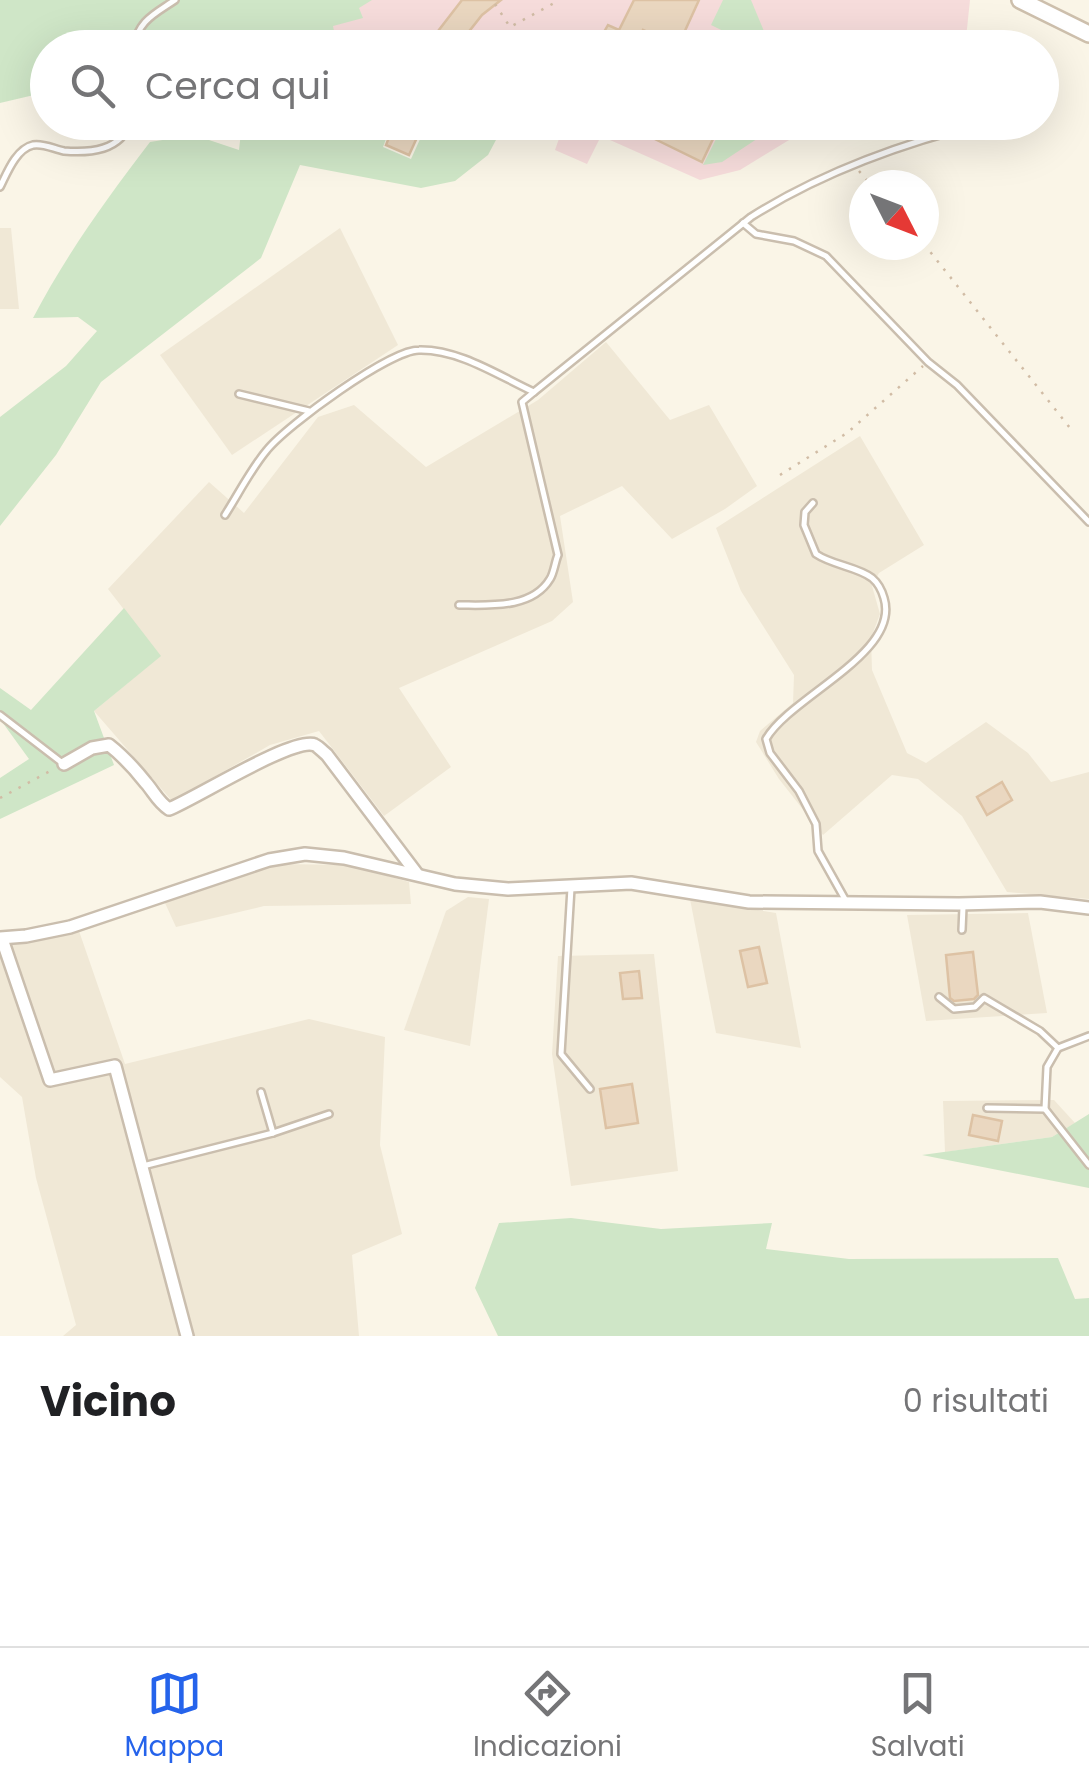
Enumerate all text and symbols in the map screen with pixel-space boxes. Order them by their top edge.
search box [30,30,1059,140]
icon: search [65,58,120,113]
text: Cerca qui [145,59,330,112]
north arrow [849,170,939,260]
text: Vicino [40,1372,176,1431]
text: 0 risultati [903,1378,1049,1423]
tab: Mappa [124,1666,224,1768]
tab: Indicazioni [473,1666,622,1768]
tab: Salvati [871,1666,965,1768]

